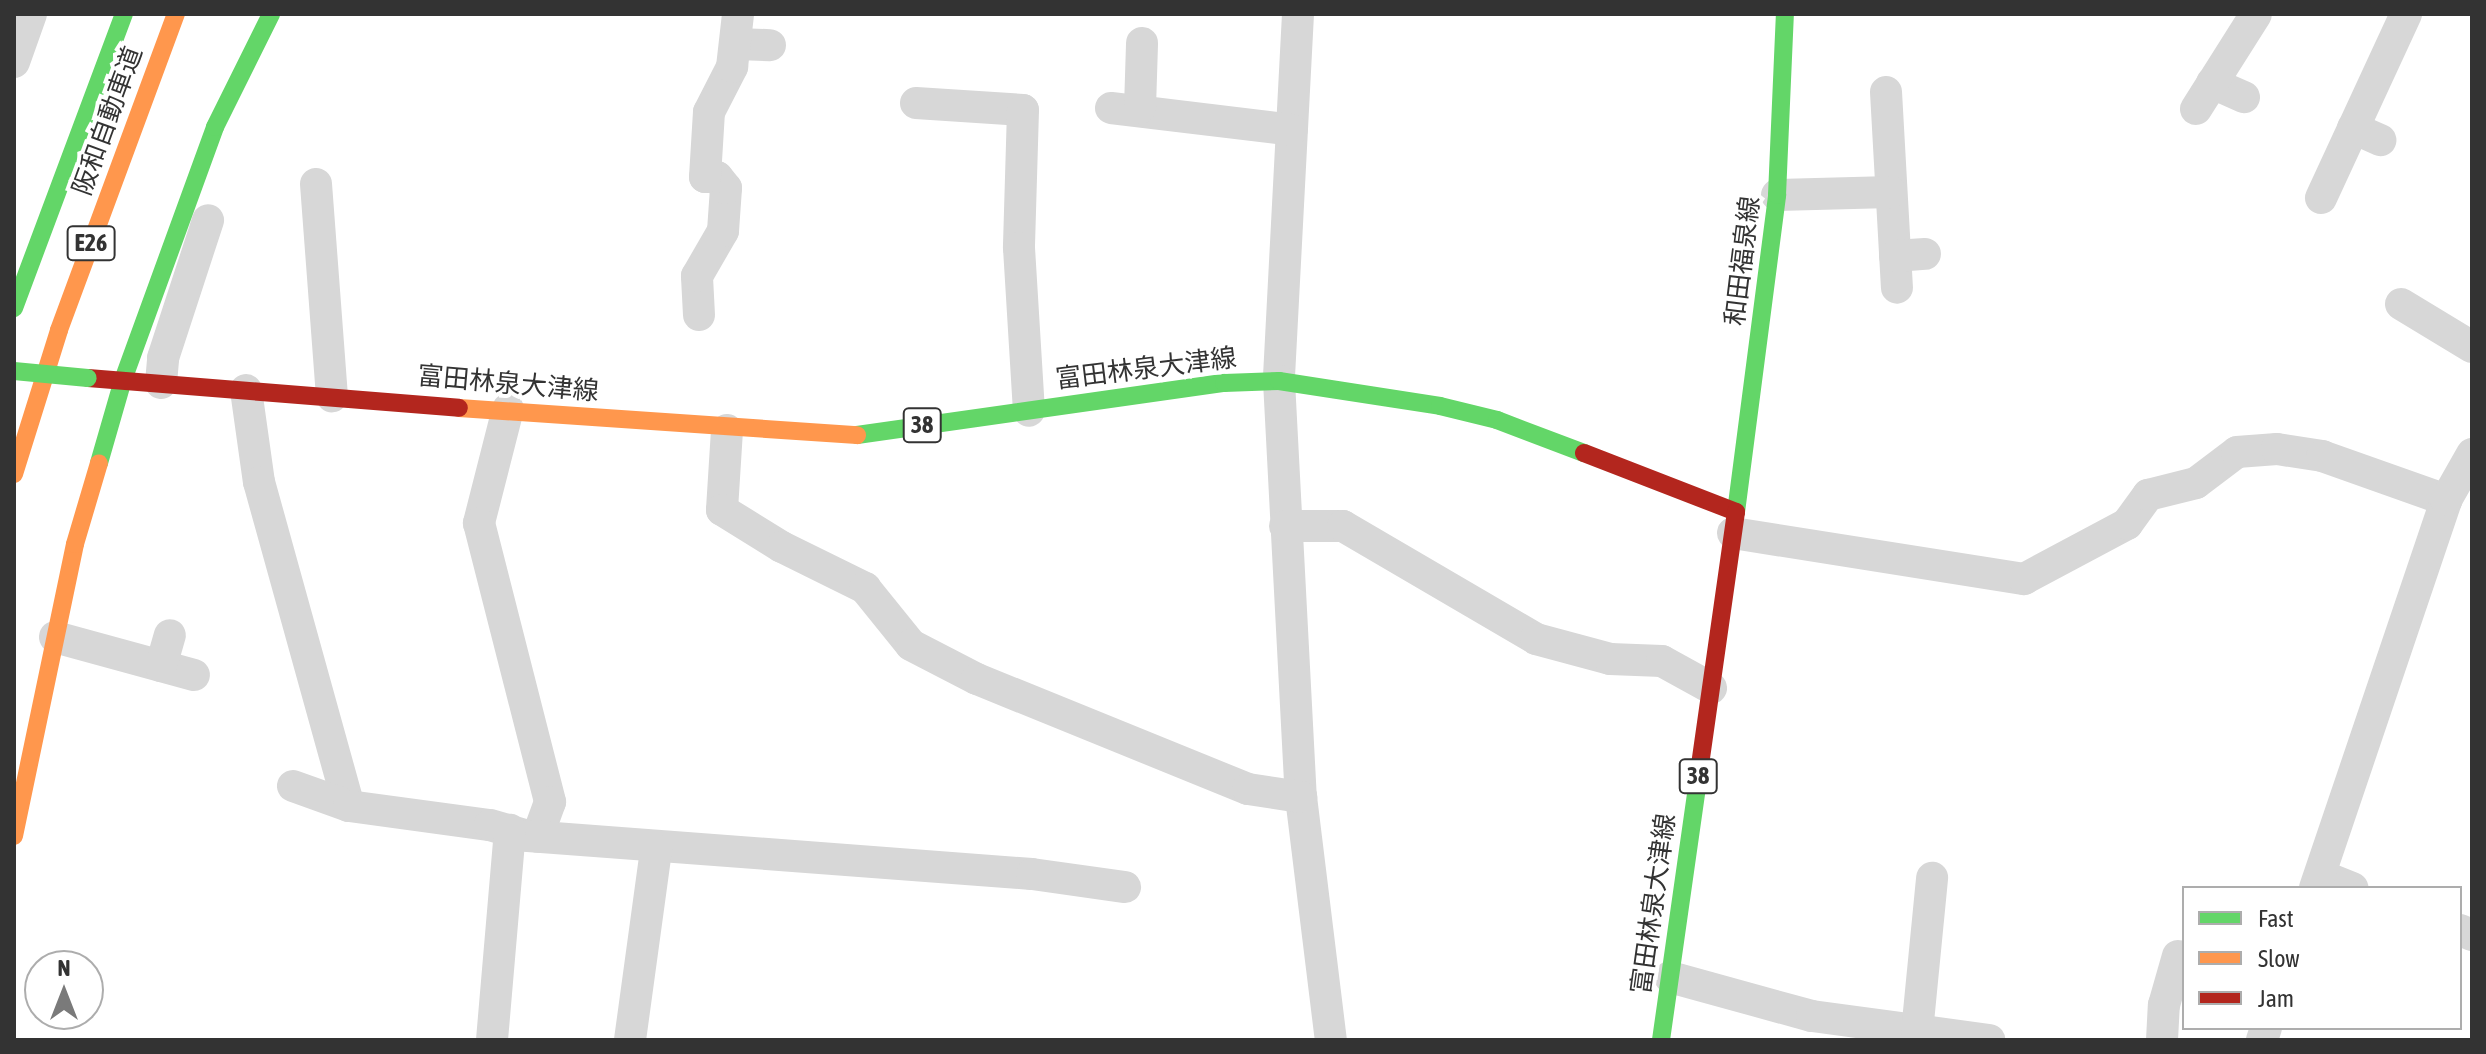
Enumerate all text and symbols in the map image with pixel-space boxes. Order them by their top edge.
street label: 阪和自動車道 [67,42,149,200]
street label: 和田福泉線 [1720,195,1766,327]
road number: E26 [65,223,117,263]
street label: 富田林泉大津線 [1054,342,1238,396]
street label: 富田林泉大津線 [416,361,600,407]
road number: 38 [902,405,942,445]
road number: 38 [1678,756,1718,796]
street label: 富田林泉大津線 [1626,812,1682,996]
legend [2182,886,2462,1030]
text: Fast [2258,905,2294,932]
text: Slow [2258,945,2300,972]
north arrow [24,950,104,1030]
text: N [58,955,70,981]
text: Jam [2258,985,2294,1012]

